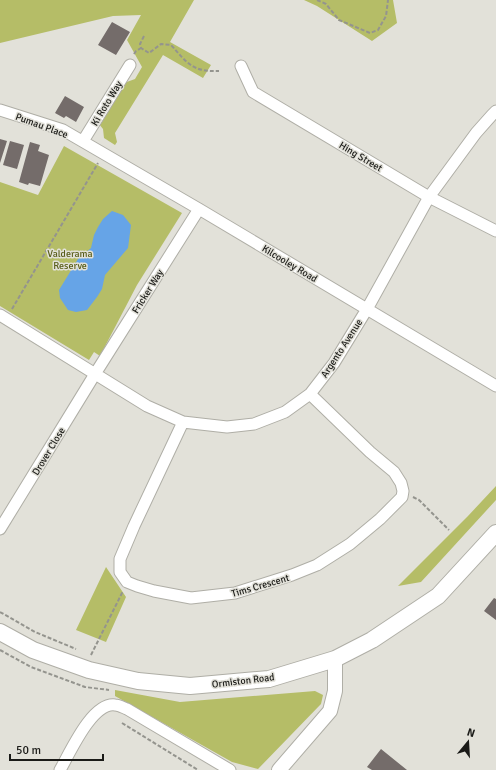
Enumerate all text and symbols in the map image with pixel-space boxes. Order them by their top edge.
street label: Ki Roto Way [89,79,125,128]
street label: Pumau Place [14,111,70,141]
street label: Hing Street [337,139,385,175]
street label: Kilcooley Road [260,243,319,285]
park label: Valderama Reserve [47,248,93,272]
street label: Fricker Way [130,267,166,316]
street label: Argento Avenue [318,317,365,380]
street label: Drover Close [30,425,68,478]
street label: Tims Crescent [230,572,291,600]
street label: Ormiston Road [211,671,275,691]
north arrow [448,722,488,762]
text: N [465,726,477,740]
scale bar [10,736,103,762]
text: 50 m [16,743,41,758]

